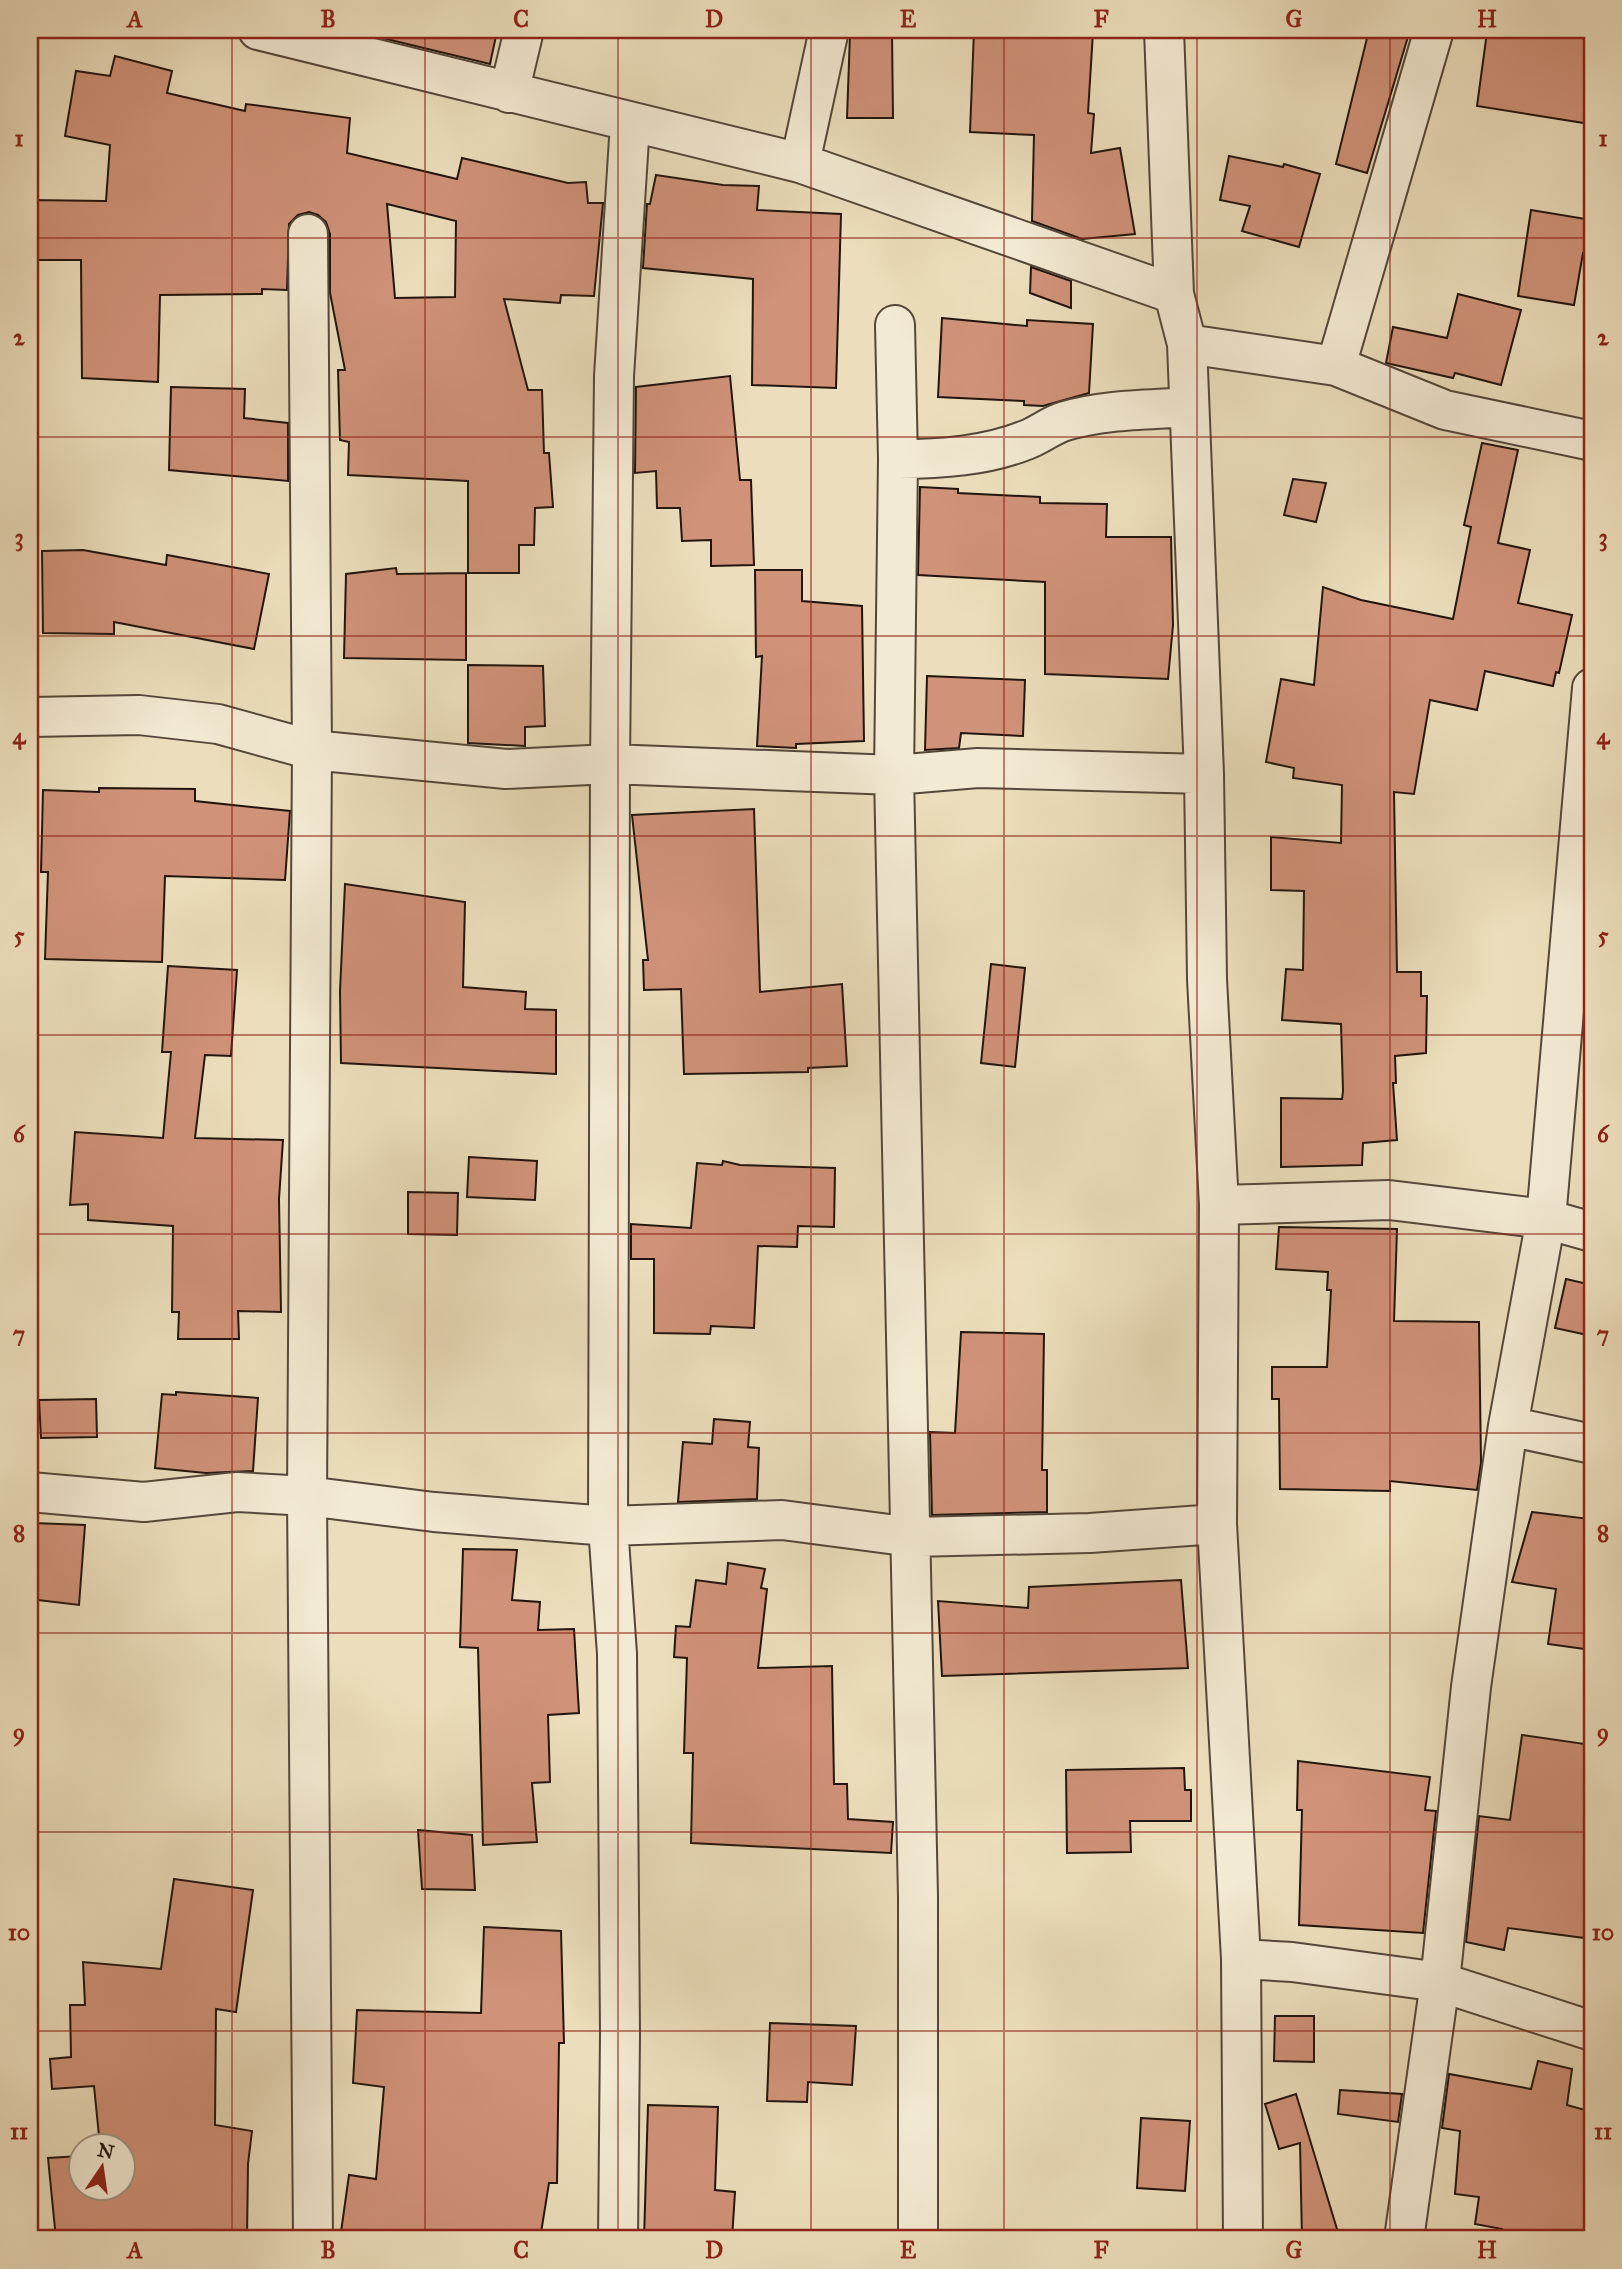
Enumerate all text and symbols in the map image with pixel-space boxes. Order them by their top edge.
text: A [125,5,143,33]
text: B [320,5,336,33]
text: C [513,5,529,33]
text: D [705,5,723,33]
text: E [900,5,917,33]
text: F [1093,5,1109,33]
text: G [1286,5,1303,33]
text: H [1477,5,1497,33]
text: 1 [14,124,24,152]
text: 1 [1598,124,1608,152]
text: 2 [13,323,25,351]
text: 2 [1597,323,1609,351]
text: 3 [14,523,24,552]
text: 3 [1598,523,1608,552]
text: 4 [13,722,27,750]
text: 4 [1597,722,1611,750]
text: 5 [14,921,25,949]
text: 5 [1598,921,1609,949]
text: 6 [13,1120,26,1148]
text: 6 [1597,1120,1610,1148]
text: 7 [13,1320,25,1348]
text: 7 [1597,1320,1609,1348]
text: 8 [13,1519,25,1547]
text: 8 [1597,1519,1609,1547]
text: 9 [13,1718,25,1747]
text: 9 [1597,1718,1609,1747]
text: 10 [8,1918,30,1946]
text: 10 [1592,1918,1614,1946]
text: 11 [10,2117,28,2145]
text: 11 [1594,2117,1612,2145]
north arrow [66,2132,136,2202]
text: N [95,2138,116,2164]
text: A [125,2236,143,2264]
text: B [320,2236,336,2264]
text: C [513,2236,529,2264]
text: D [705,2236,723,2264]
text: E [900,2236,917,2264]
text: F [1093,2236,1109,2264]
text: G [1286,2236,1303,2264]
text: H [1477,2236,1497,2264]

